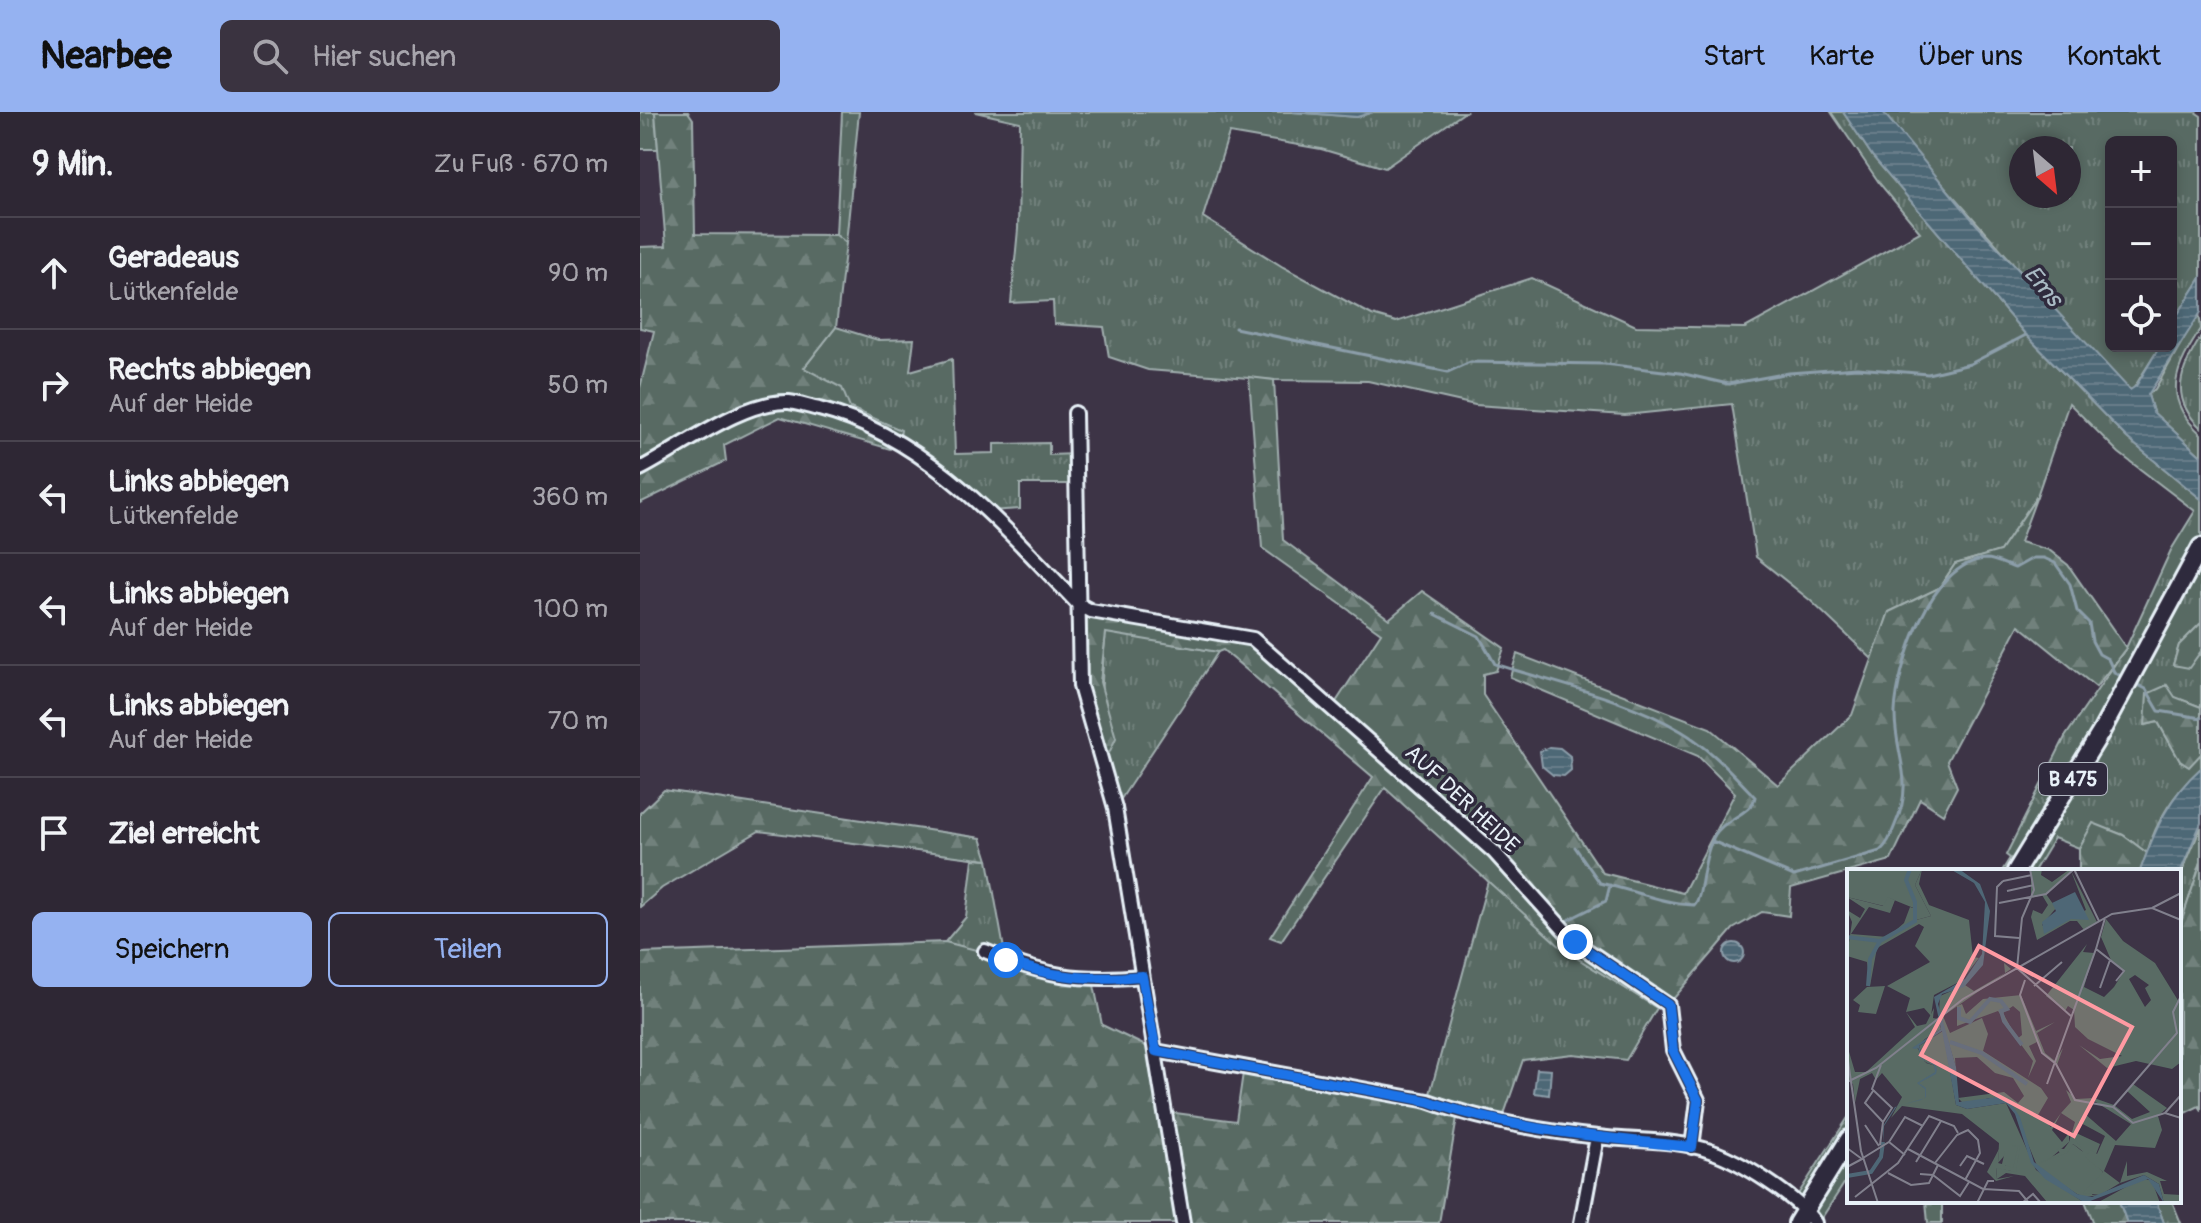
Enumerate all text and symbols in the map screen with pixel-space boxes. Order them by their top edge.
search box [220,20,780,92]
text: Nearbee [40,32,172,80]
icon: search [248,34,292,78]
text: Hier suchen [312,38,457,75]
text: Start [1703,39,1765,74]
text: Karte [1809,39,1874,74]
text: Über uns [1918,39,2023,74]
text: Kontakt [2067,39,2161,74]
north arrow [2009,136,2081,208]
map controls [2105,136,2177,352]
button: + [2105,136,2177,208]
text: 9 Min. [32,143,114,186]
text: Zu Fuß · 670 m [434,148,608,180]
button: − [2105,208,2177,280]
text: Geradeaus [108,239,239,276]
icon: ahead [32,251,76,295]
text: 90 m [548,257,608,289]
water label: Ems [2018,260,2070,314]
text: Lütkenfelde [108,276,238,308]
button: locate [2105,280,2177,352]
text: Rechts abbiegen [108,351,311,388]
icon: right [32,363,76,407]
text: 50 m [547,369,608,401]
text: Auf der Heide [108,388,253,420]
text: Links abbiegen [108,463,289,500]
icon: left [32,475,76,519]
text: 360 m [532,481,608,513]
text: Lütkenfelde [108,500,238,532]
text: Links abbiegen [108,575,289,612]
icon: left [32,587,76,631]
text: 100 m [534,593,608,625]
text: Auf der Heide [108,612,253,644]
text: Links abbiegen [108,687,289,724]
icon: left [32,699,76,743]
text: 70 m [548,705,608,737]
text: Auf der Heide [108,724,253,756]
street label: AUF DER HEIDE [1399,739,1525,859]
road number: B 475 [2039,763,2107,795]
icon: arrive [32,811,76,855]
text: Ziel erreicht [108,815,259,852]
inset map [1847,869,2181,1203]
button: Speichern [32,912,312,987]
button: Teilen [328,912,608,987]
route end [1557,924,1593,960]
route start [988,942,1024,978]

